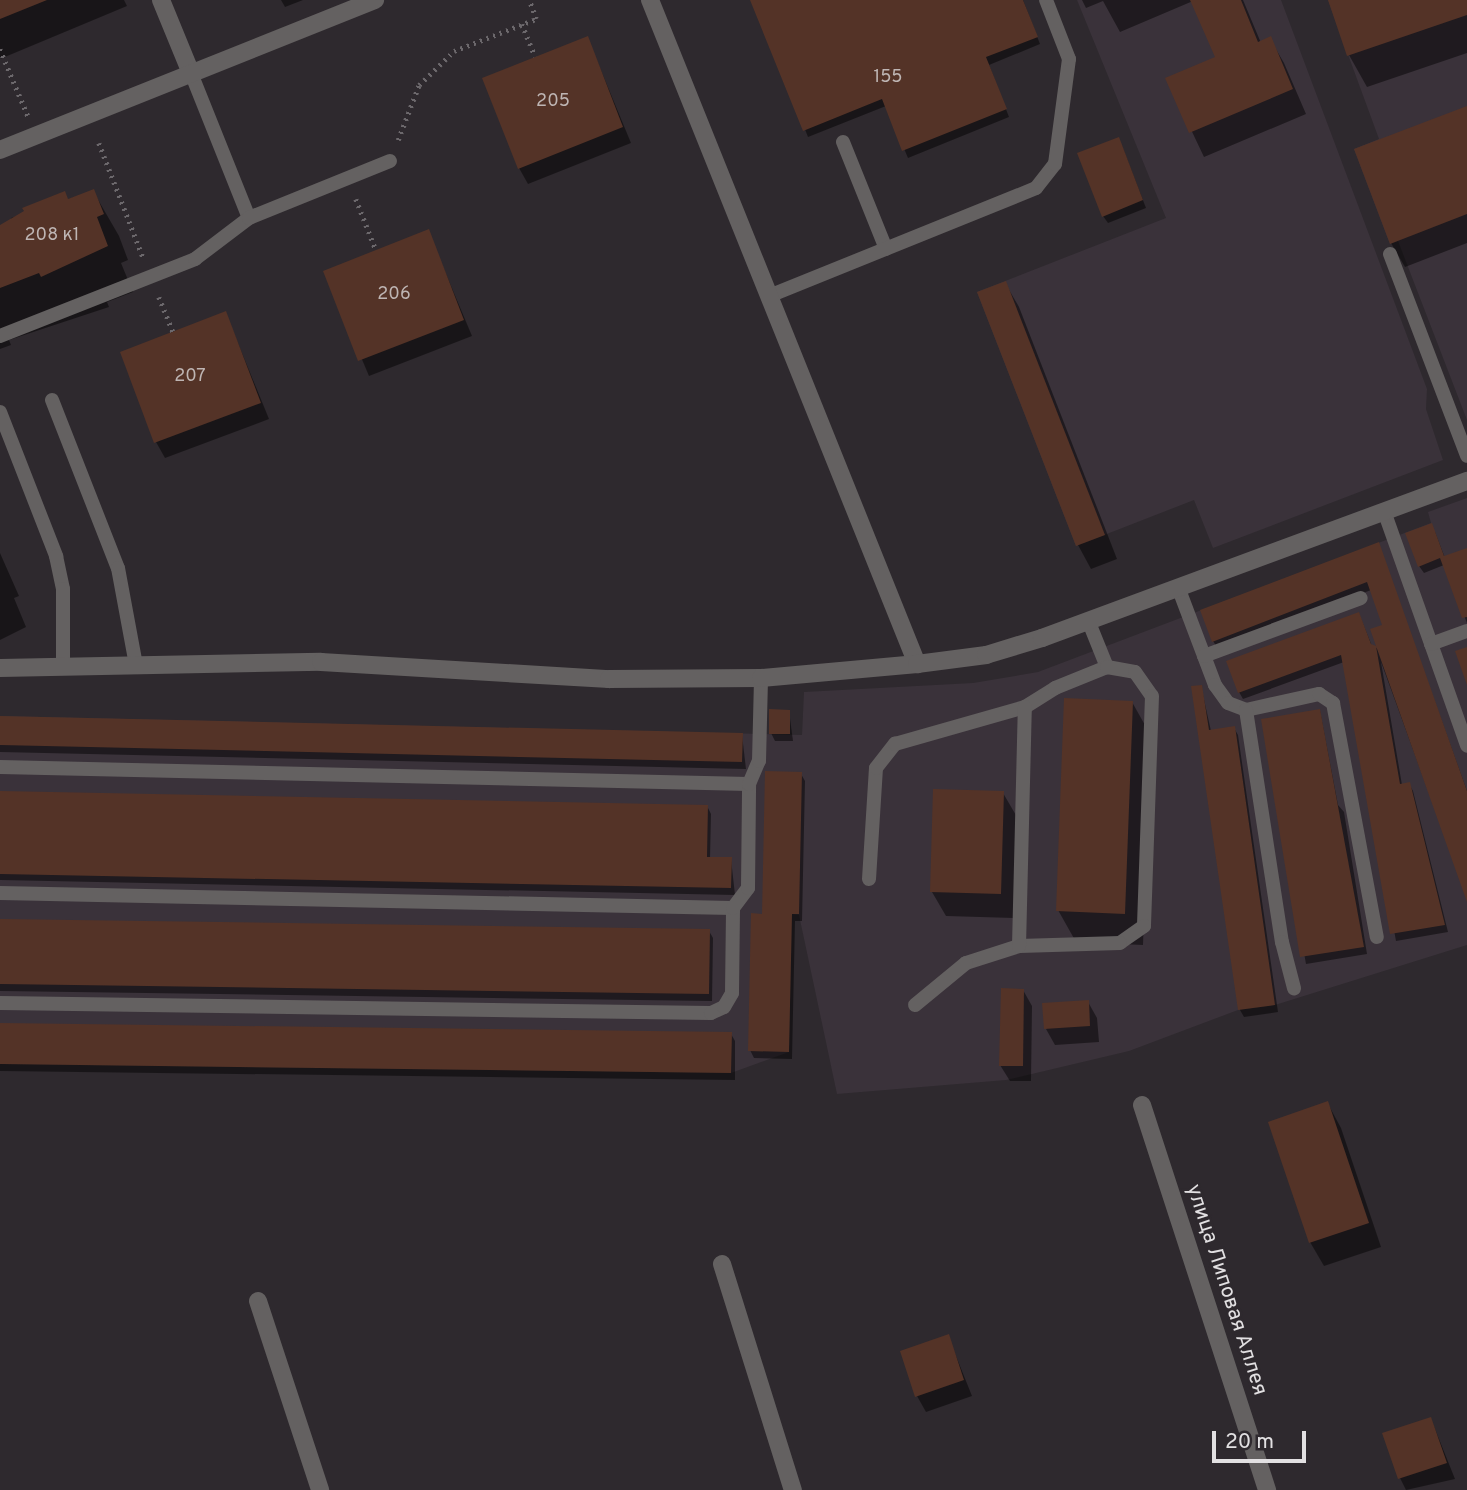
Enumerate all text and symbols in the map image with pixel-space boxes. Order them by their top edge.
house number: 155 [873,67,903,89]
house number: 205 [536,91,570,113]
house number: 208 к1 [25,225,79,247]
house number: 206 [377,284,411,306]
house number: 207 [174,366,206,388]
street label: улица Липовая Аллея [1180,1181,1272,1399]
scale bar [1215,1416,1310,1460]
text: 20 m [1225,1429,1274,1456]

